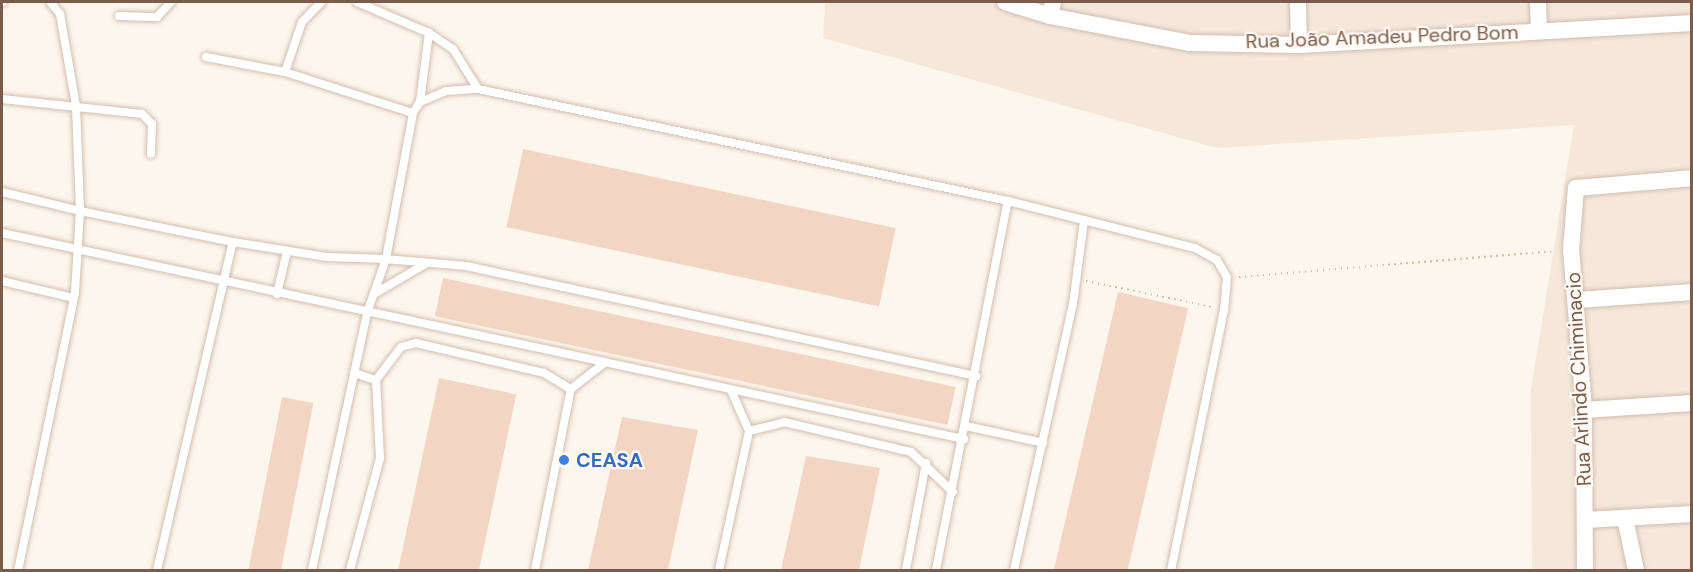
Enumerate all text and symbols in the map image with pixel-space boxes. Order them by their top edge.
street label: Rua João Amadeu Pedro Bom [1245,20,1519,54]
street label: Rua Arlindo Chiminacio [1561,271,1597,487]
place label: CEASA [576,448,643,472]
marker: CEASA [557,453,571,467]

